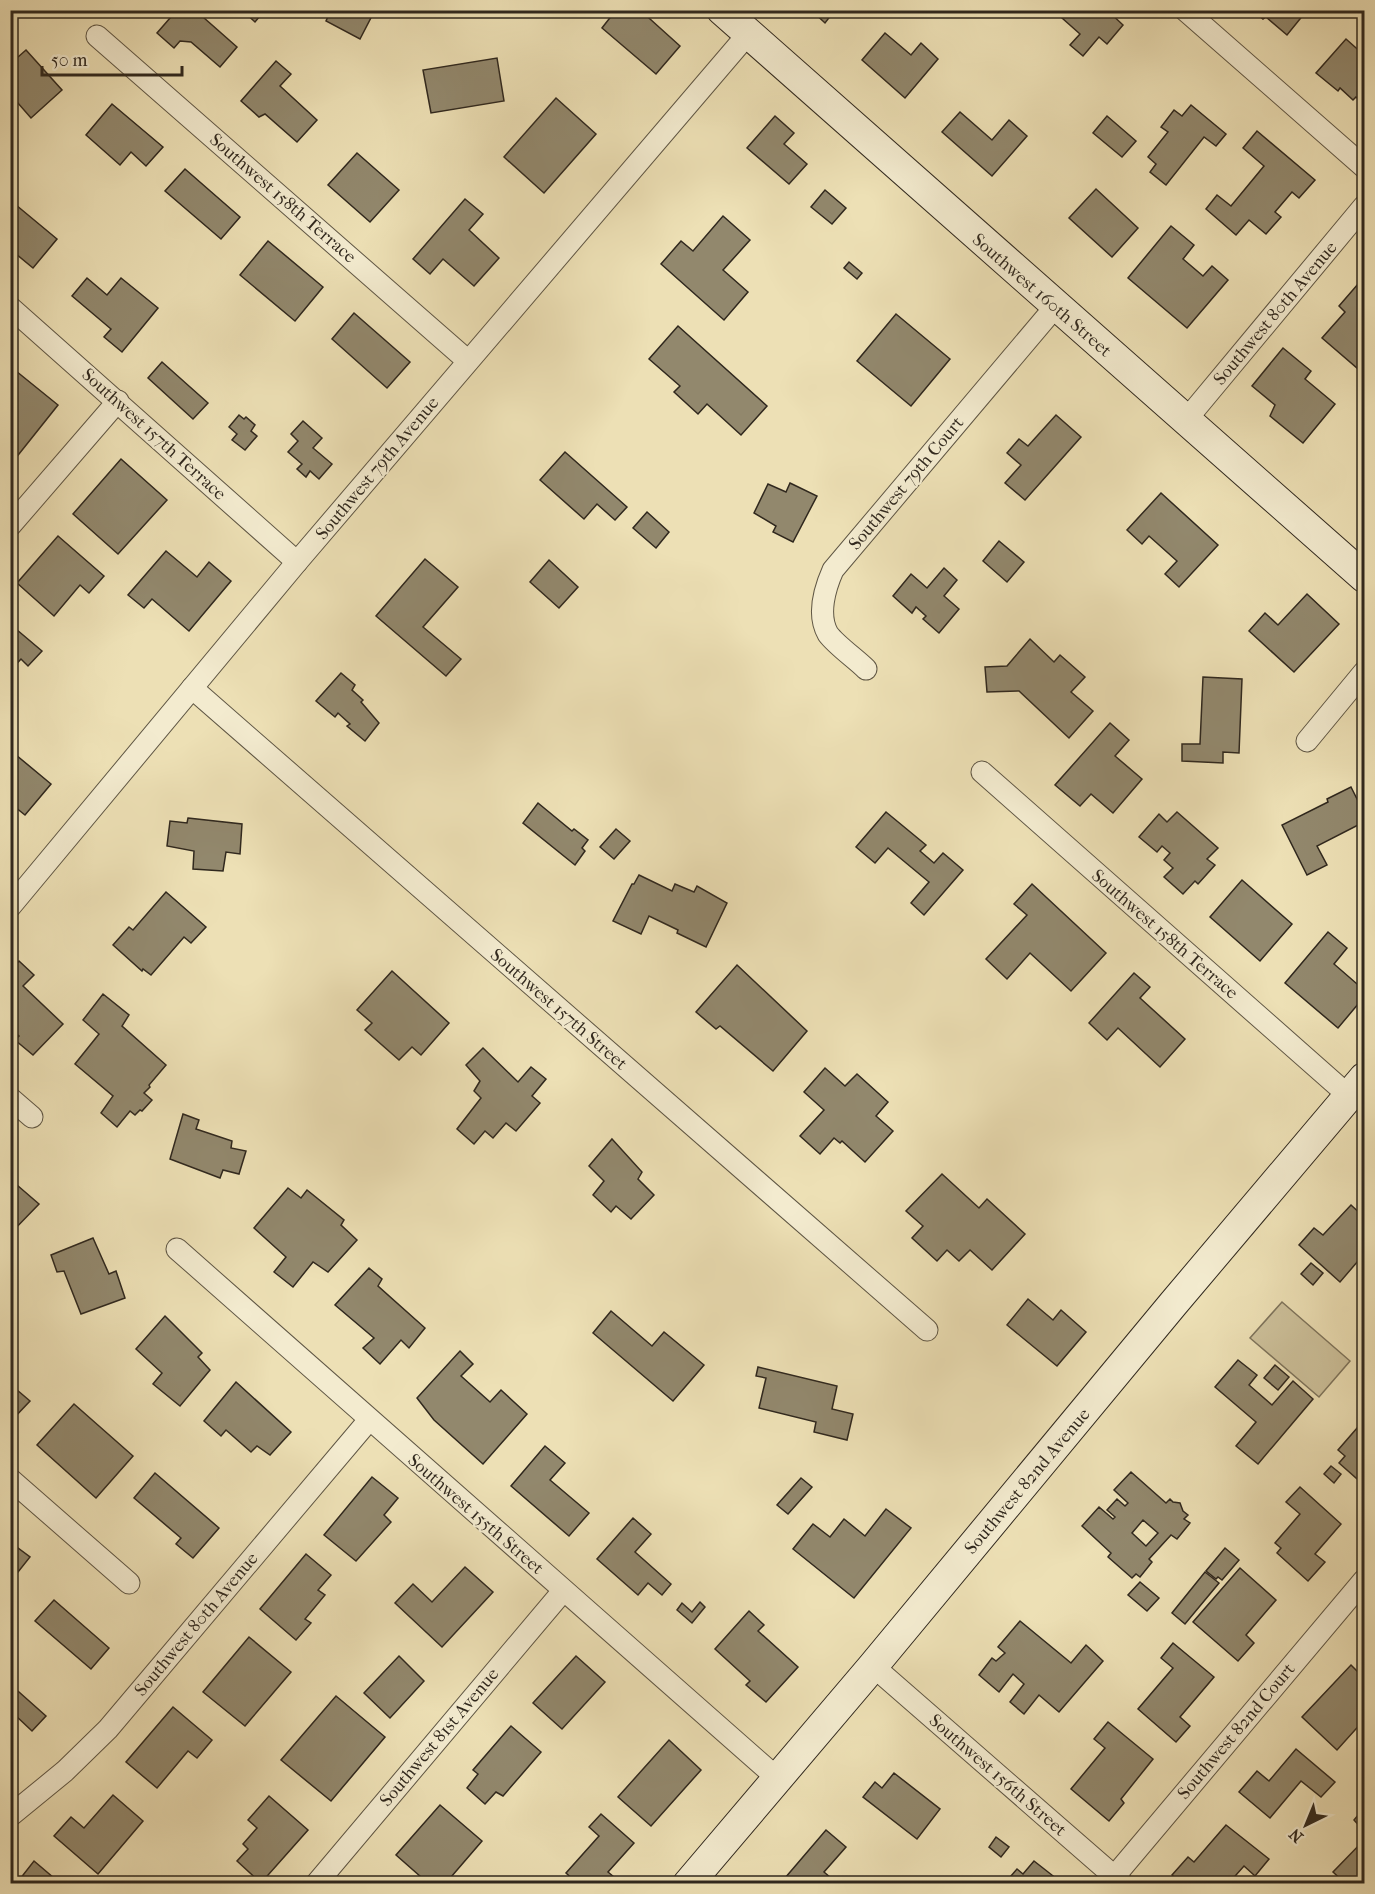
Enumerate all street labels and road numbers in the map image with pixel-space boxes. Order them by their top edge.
street label: Southwest 158th Terrace [205,129,360,268]
street label: Southwest 160th Street [968,229,1116,362]
street label: Southwest 80th Avenue [1209,237,1342,389]
street label: Southwest 157th Terrace [77,364,230,505]
street label: Southwest 79th Avenue [311,393,443,544]
street label: Southwest 79th Court [845,412,969,554]
street label: Southwest 158th Terrace [1087,865,1242,1004]
street label: Southwest 157th Street [486,944,632,1075]
street label: Southwest 82nd Avenue [960,1404,1095,1558]
street label: Southwest 155th Street [403,1450,548,1579]
street label: Southwest 80th Avenue [130,1548,263,1700]
street label: Southwest 82nd Court [1173,1659,1300,1804]
street label: Southwest 81st Avenue [375,1664,503,1811]
street label: Southwest 156th Street [925,1710,1071,1841]

